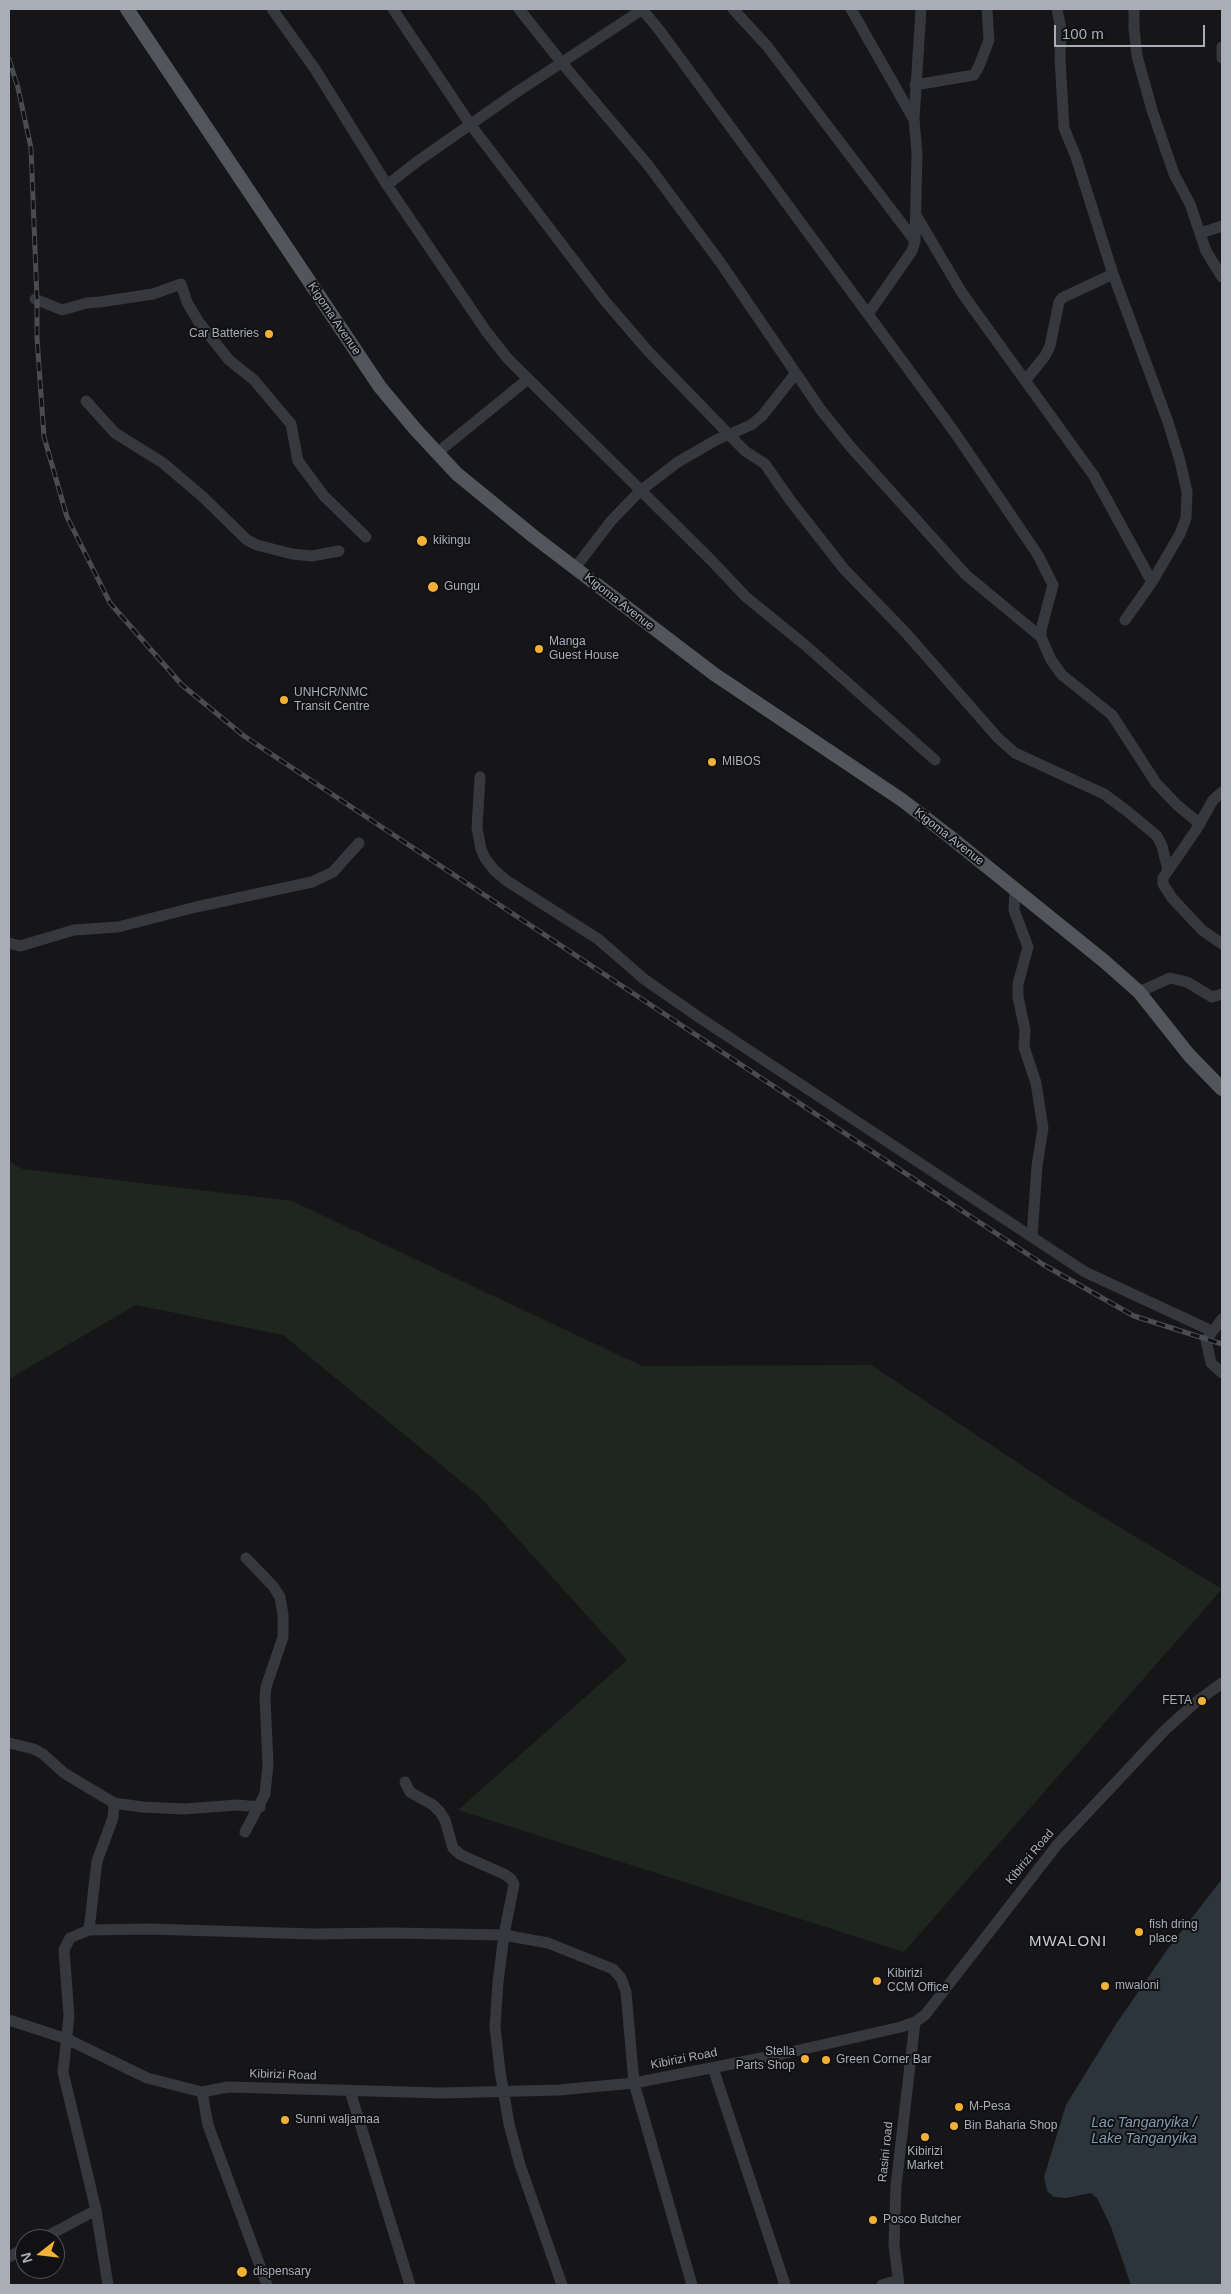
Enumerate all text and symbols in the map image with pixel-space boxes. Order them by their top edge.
scale bar [1056,15,1207,47]
text: 100 m [1062,25,1104,42]
street label: Kigoma Avenue [304,280,364,358]
place label: Car Batteries [189,327,259,341]
marker: Car Batteries [263,328,275,340]
marker: kikingu [415,534,429,548]
place label: kikingu [433,534,470,548]
street label: Kigoma Avenue [581,570,657,634]
marker: Gungu [426,580,440,594]
place label: Gungu [444,580,480,594]
place label: Manga Guest House [549,635,619,663]
marker: Manga Guest House [533,643,545,655]
place label: UNHCR/NMC Transit Centre [294,686,370,714]
marker: UNHCR/NMC Transit Centre [278,694,290,706]
place label: MIBOS [722,755,761,769]
marker: MIBOS [706,756,718,768]
street label: Kigoma Avenue [911,805,987,869]
place label: FETA [1162,1694,1192,1708]
marker: FETA [1196,1695,1208,1707]
street label: Kibirizi Road [1003,1827,1057,1887]
place label: fish dring place [1149,1918,1198,1946]
marker: fish dring place [1133,1926,1145,1938]
district label: MWALONI [1028,1933,1108,1951]
place label: Kibirizi CCM Office [887,1967,949,1995]
marker: Kibirizi CCM Office [871,1975,883,1987]
place label: mwaloni [1115,1979,1159,1993]
marker: mwaloni [1099,1980,1111,1992]
place label: Stella Parts Shop [736,2045,795,2073]
street label: Kibirizi Road [650,2046,718,2072]
marker: Stella Parts Shop [799,2053,811,2065]
place label: Green Corner Bar [836,2053,931,2067]
marker: Green Corner Bar [820,2054,832,2066]
street label: Kibirizi Road [249,2067,317,2083]
place label: M-Pesa [969,2100,1010,2114]
marker: M-Pesa [953,2101,965,2113]
place label: Sunni waljamaa [295,2113,380,2127]
marker: Sunni waljamaa [279,2114,291,2126]
water label: Lac Tanganyika / Lake Tanganyika [1091,2115,1197,2148]
place label: Bin Baharia Shop [964,2119,1057,2133]
marker: Bin Baharia Shop [948,2120,960,2132]
street label: Rasini road [876,2121,896,2183]
marker: Kibirizi Market [919,2131,931,2143]
place label: Kibirizi Market [907,2145,943,2173]
place label: Posco Butcher [883,2213,961,2227]
marker: Posco Butcher [867,2214,879,2226]
north arrow [15,2229,65,2279]
text: N [17,2251,36,2265]
marker: dispensary [235,2265,249,2279]
place label: dispensary [253,2265,311,2279]

